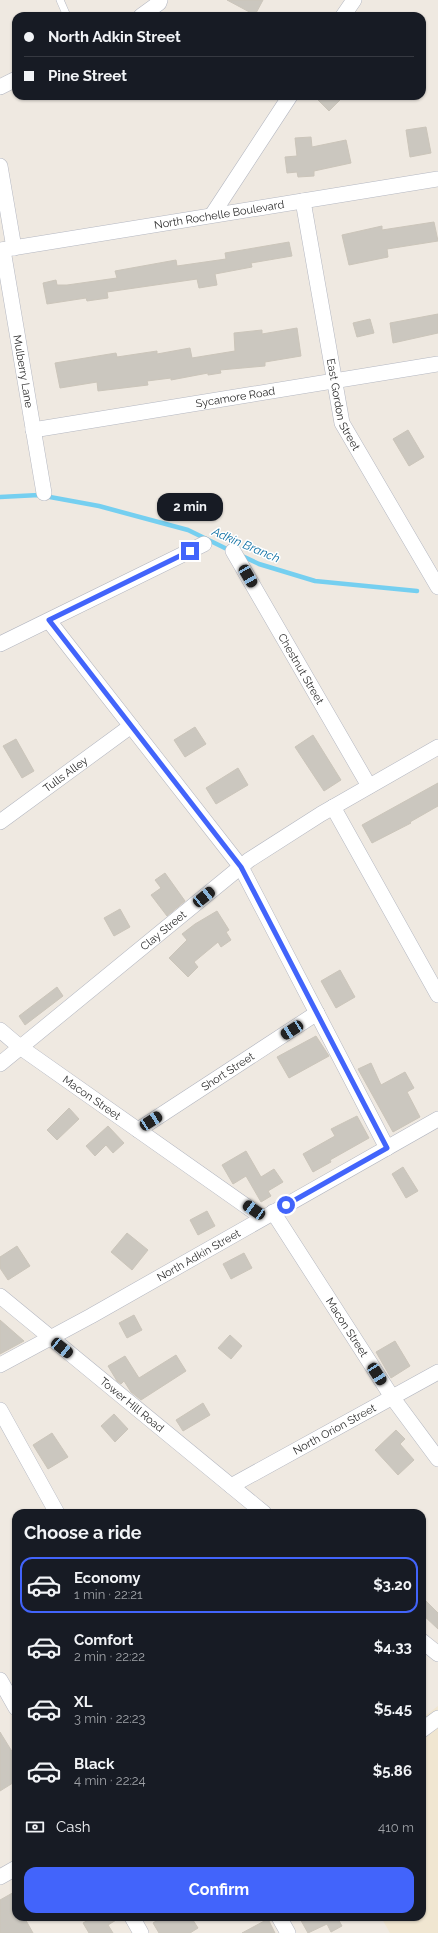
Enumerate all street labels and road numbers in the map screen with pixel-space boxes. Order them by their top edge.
street label: North Rochelle Boulevard [153,198,285,231]
street label: Mulberry Lane [11,334,36,409]
street label: East Gordon Street [324,358,363,453]
street label: Sycamore Road [195,384,276,410]
street label: Chestnut Street [276,631,327,707]
street label: Tulls Alley [41,754,90,795]
street label: Clay Street [138,908,189,953]
street label: Short Street [199,1049,257,1093]
street label: Macon Street [60,1073,124,1123]
street label: North Adkin Street [155,1226,243,1284]
street label: Macon Street [323,1295,371,1360]
street label: Tower Hill Road [98,1375,167,1435]
street label: North Orion Street [291,1401,378,1457]

